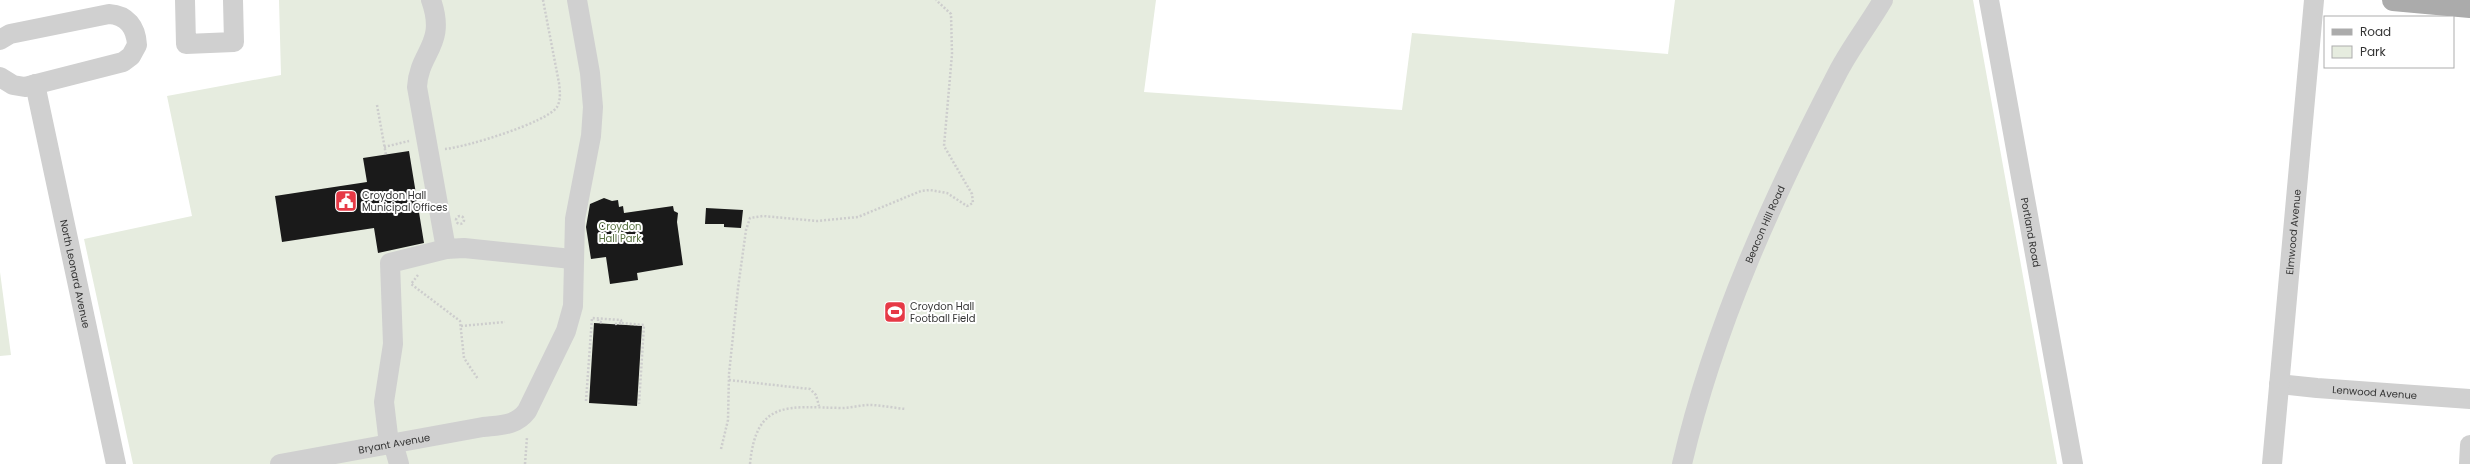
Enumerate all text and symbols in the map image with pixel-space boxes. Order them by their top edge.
legend [2324,16,2454,68]
text: Road [2360,23,2391,40]
text: Park [2360,43,2387,60]
street label: Beacon Hill Road [1741,183,1788,265]
public building icon: Croydon Hall Municipal Offices [333,188,359,214]
place label: Croydon Hall Municipal Offices [362,188,447,215]
street label: Elmwood Avenue [2282,188,2304,275]
street label: Portland Road [2017,196,2045,268]
street label: North Leonard Avenue [57,218,94,329]
park label: Croydon Hall Park [598,219,642,246]
sports icon: Croydon Hall Football Field [882,299,908,325]
place label: Croydon Hall Football Field [910,299,976,326]
street label: Lenwood Avenue [2332,382,2418,403]
street label: Bryant Avenue [357,429,431,457]

